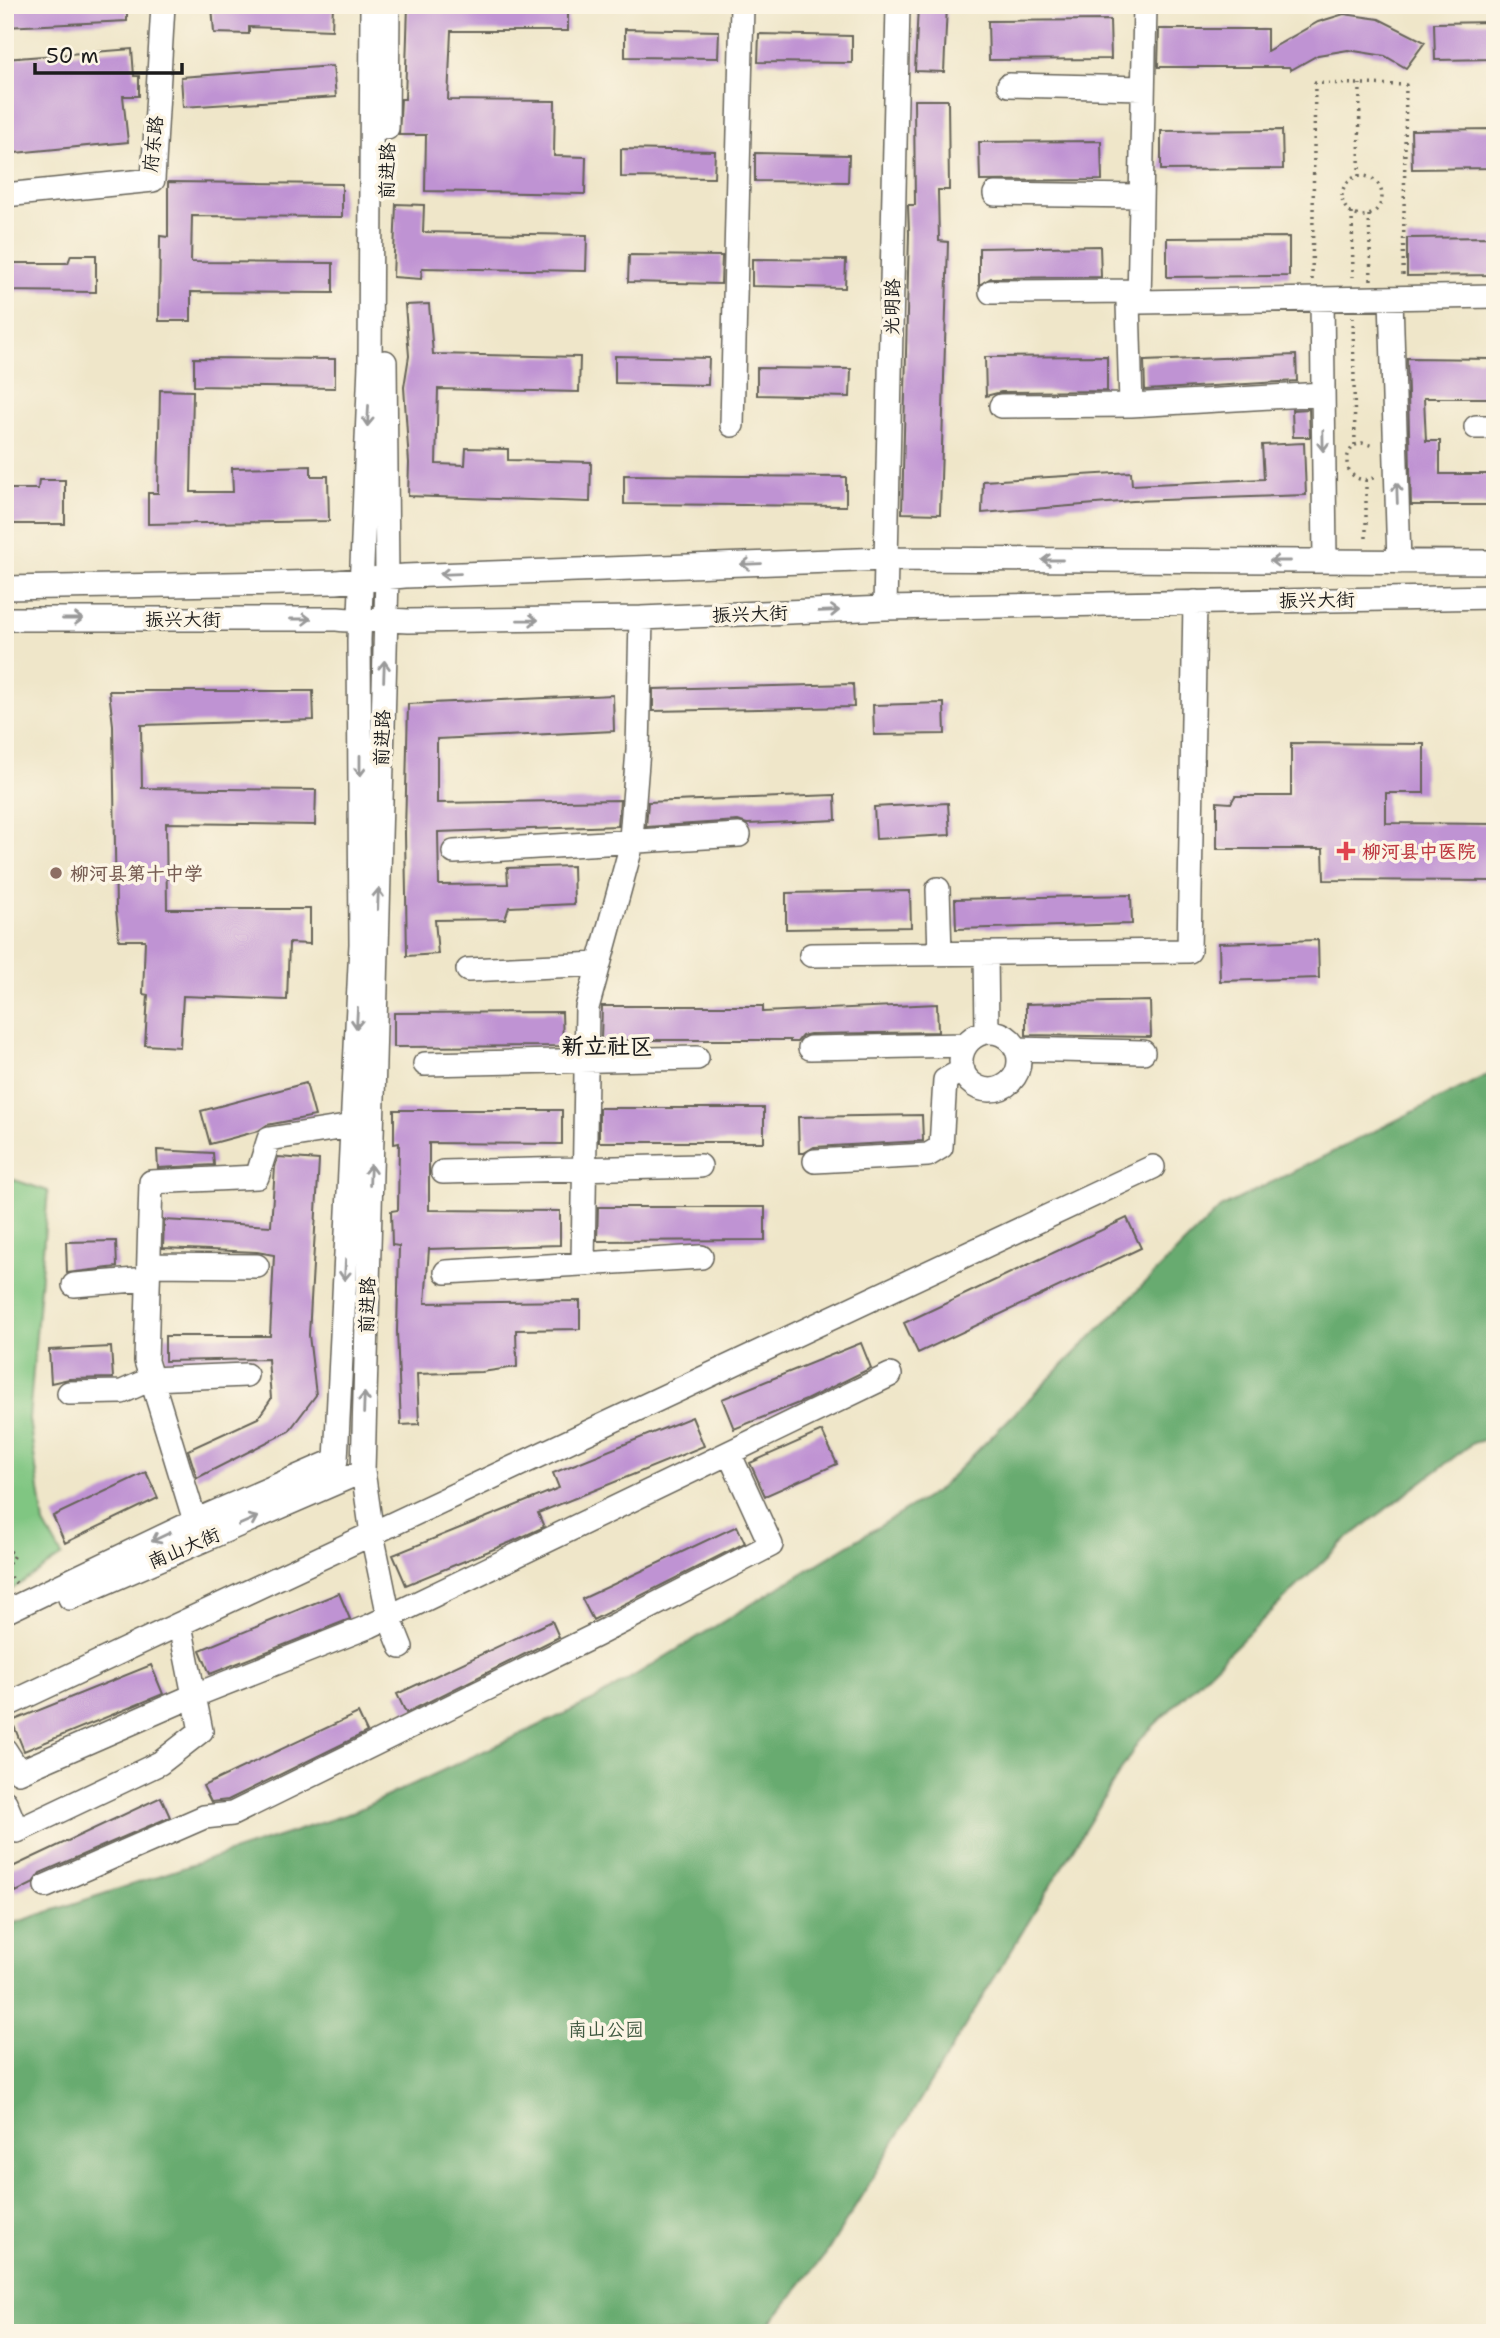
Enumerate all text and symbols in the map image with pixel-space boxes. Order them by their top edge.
scale bar [35,32,182,76]
text: 50 m [46,42,99,70]
street label: 府东路 [138,114,168,174]
street label: 前进路 [374,142,400,200]
street label: 光明路 [879,278,905,336]
one-way arrow [361,405,374,428]
one-way arrow [1317,429,1330,452]
one-way arrow [1390,482,1404,505]
one-way arrow [1041,553,1064,567]
one-way arrow [1268,554,1291,568]
one-way arrow [740,557,763,571]
one-way arrow [439,568,462,581]
street label: 振兴大街 [1279,587,1355,613]
street label: 振兴大街 [712,600,788,628]
one-way arrow [817,604,840,617]
street label: 振兴大街 [145,607,221,632]
one-way arrow [62,612,85,626]
one-way arrow [289,612,312,626]
one-way arrow [516,613,539,626]
one-way arrow [377,660,390,683]
street label: 前进路 [369,709,395,767]
one-way arrow [353,754,367,777]
place label: 柳河县中医院 [1362,839,1476,864]
marker: 柳河县中医院 [1336,841,1356,861]
place label: 柳河县第十中学 [70,861,203,886]
marker: 柳河县第十中学 [48,865,64,881]
one-way arrow [371,887,384,910]
one-way arrow [351,1006,364,1029]
district label: 新立社区 [561,1031,653,1061]
one-way arrow [364,1164,377,1187]
one-way arrow [338,1258,351,1281]
street label: 前进路 [354,1276,380,1334]
one-way arrow [358,1391,371,1414]
one-way arrow [237,1514,258,1527]
street label: 南山大街 [144,1522,224,1574]
one-way arrow [151,1531,172,1544]
park label: 南山公园 [568,2017,644,2042]

